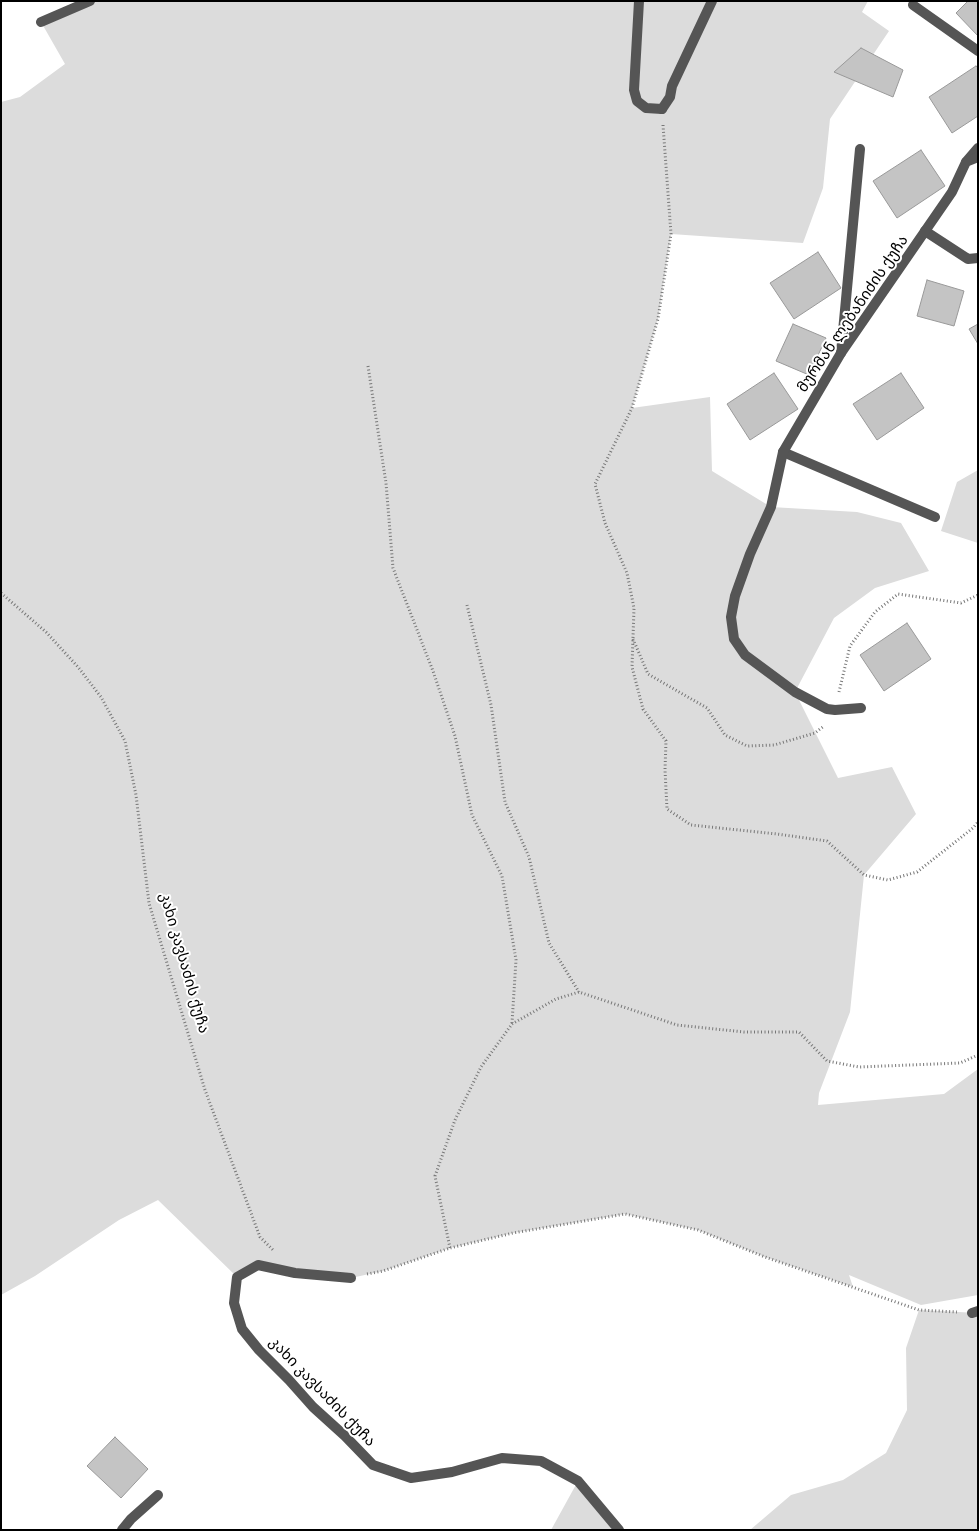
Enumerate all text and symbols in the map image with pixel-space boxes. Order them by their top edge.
street label: მურმან ლებანიძის ქუჩა [794,232,912,396]
street label: კახი კავსაძის ქუჩა [155,891,213,1035]
street label: კახი კავსაძის ქუჩა [265,1333,379,1451]

